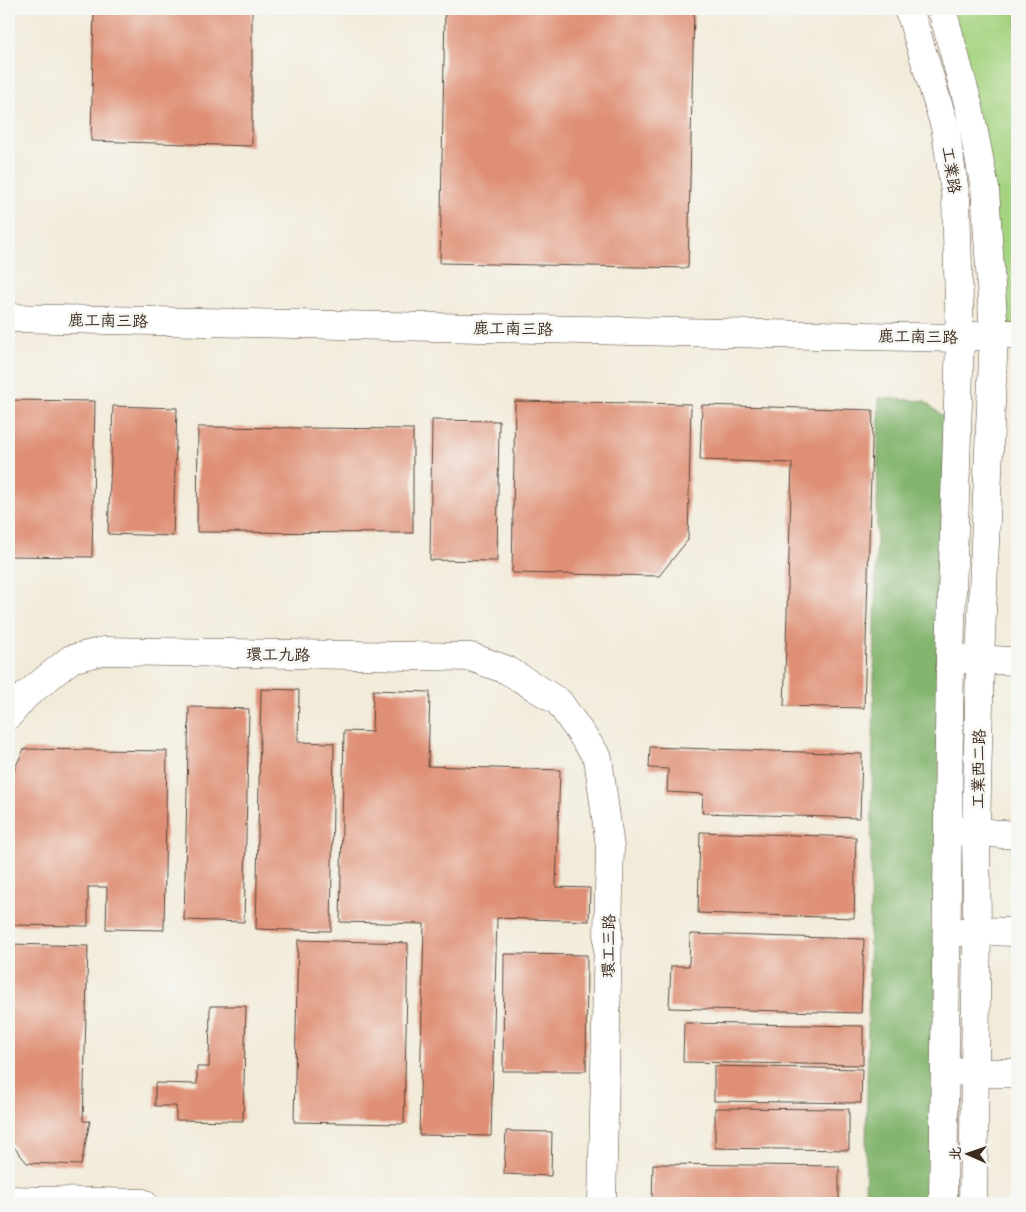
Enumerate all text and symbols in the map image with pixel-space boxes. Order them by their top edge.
street label: 工業路 [937,144,969,195]
street label: 鹿工南三路 [68,306,148,332]
street label: 鹿工南三路 [473,314,553,340]
street label: 鹿工南三路 [878,322,958,348]
street label: 環工九路 [246,640,310,666]
street label: 工業西二路 [964,729,990,809]
street label: 環工三路 [594,914,620,978]
north arrow [944,1130,994,1180]
text: 北 [944,1146,965,1161]

